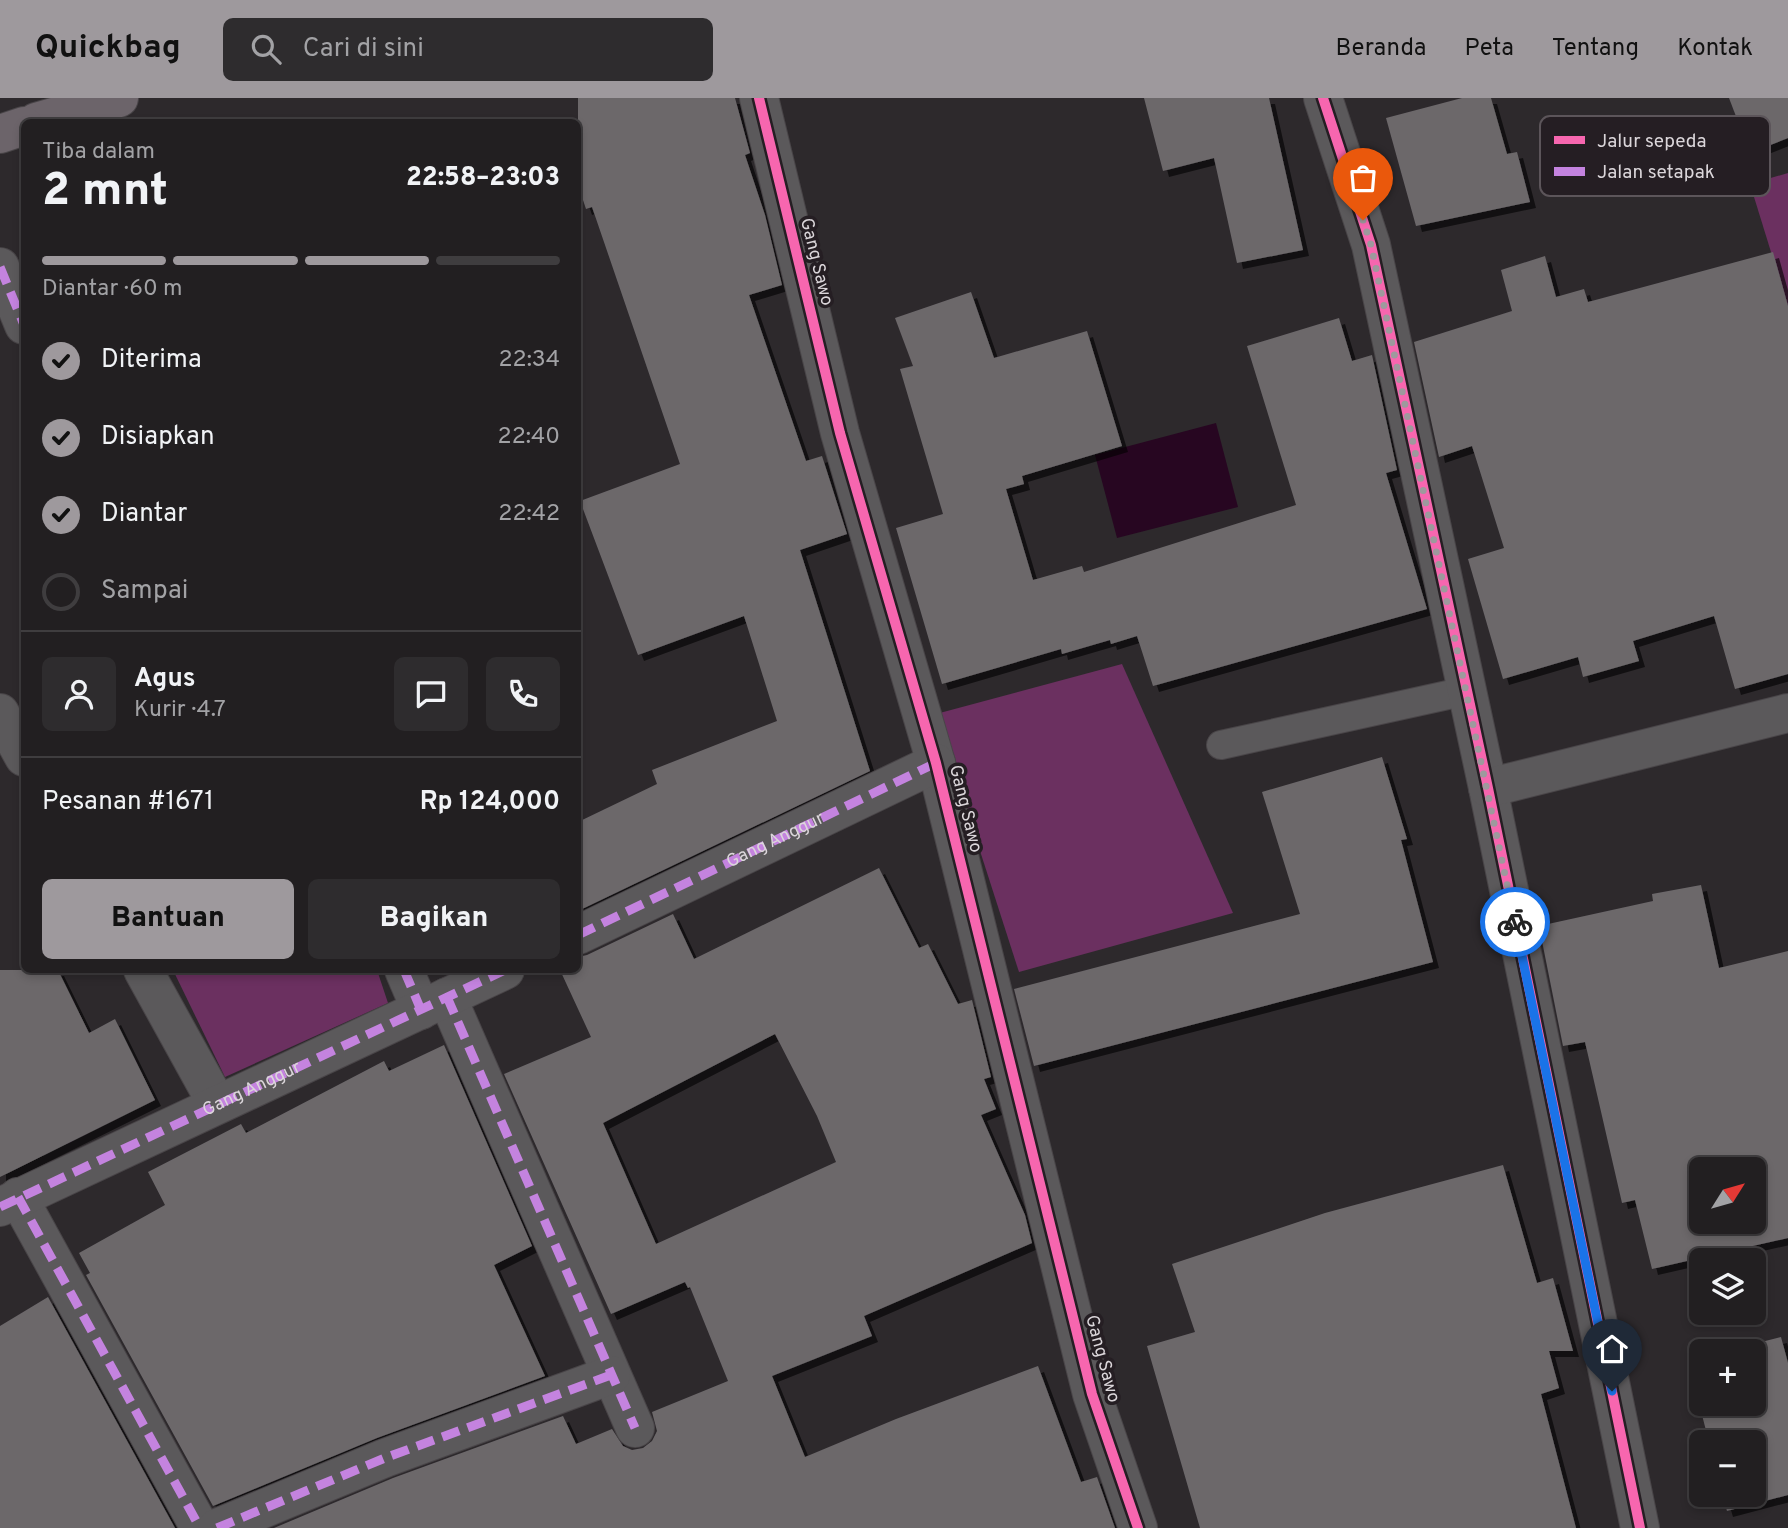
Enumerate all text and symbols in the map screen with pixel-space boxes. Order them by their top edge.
search box [223,18,713,81]
text: Quickbag [35,28,181,70]
icon: search [247,30,285,68]
text: Cari di sini [303,33,424,66]
text: Beranda [1336,34,1427,64]
text: Peta [1465,34,1514,64]
text: Tentang [1552,34,1639,64]
text: Kontak [1677,34,1753,64]
legend [1540,116,1770,196]
text: Jalur sepeda [1597,130,1706,154]
text: Tiba dalam [42,138,155,167]
pin [1333,148,1393,220]
icon: bag [1344,159,1382,197]
text: Jalan setapak [1597,161,1715,185]
text: 22:58–23:03 [406,162,560,195]
text: 2 mnt [42,163,168,222]
street label: Gang Sawo [794,216,838,308]
text: Diantar · 60 m [42,275,183,304]
icon: check [42,342,80,380]
text: Diterima [101,344,202,377]
text: 22:34 [499,346,560,375]
icon: check [42,419,80,457]
text: Disiapkan [101,421,215,454]
text: 22:40 [498,423,560,452]
icon: check [42,496,80,534]
text: Diantar [101,498,187,531]
text: 22:42 [498,500,560,529]
text: Sampai [101,575,188,608]
button: person [42,657,116,731]
button: chat [394,657,468,731]
button: phone [486,657,560,731]
text: Agus [134,663,196,696]
text: Kurir · 4.7 [134,696,226,725]
street label: Gang Sawo [943,763,987,855]
text: Pesanan #1671 [42,786,214,819]
text: Rp 124,000 [420,786,560,819]
street label: Gang Anggur [723,807,828,874]
button: Bantuan [42,879,294,959]
button: Bagikan [308,879,560,959]
courier [1480,887,1550,957]
icon: bike [1496,903,1534,941]
street label: Gang Anggur [199,1056,305,1122]
north arrow [1689,1157,1766,1234]
map controls [1689,1157,1766,1507]
button: layers [1689,1248,1766,1325]
street label: Gang Sawo [1079,1313,1125,1405]
pin [1582,1319,1642,1391]
icon: home [1593,1330,1631,1368]
button: + [1689,1339,1766,1416]
button: − [1689,1430,1766,1507]

